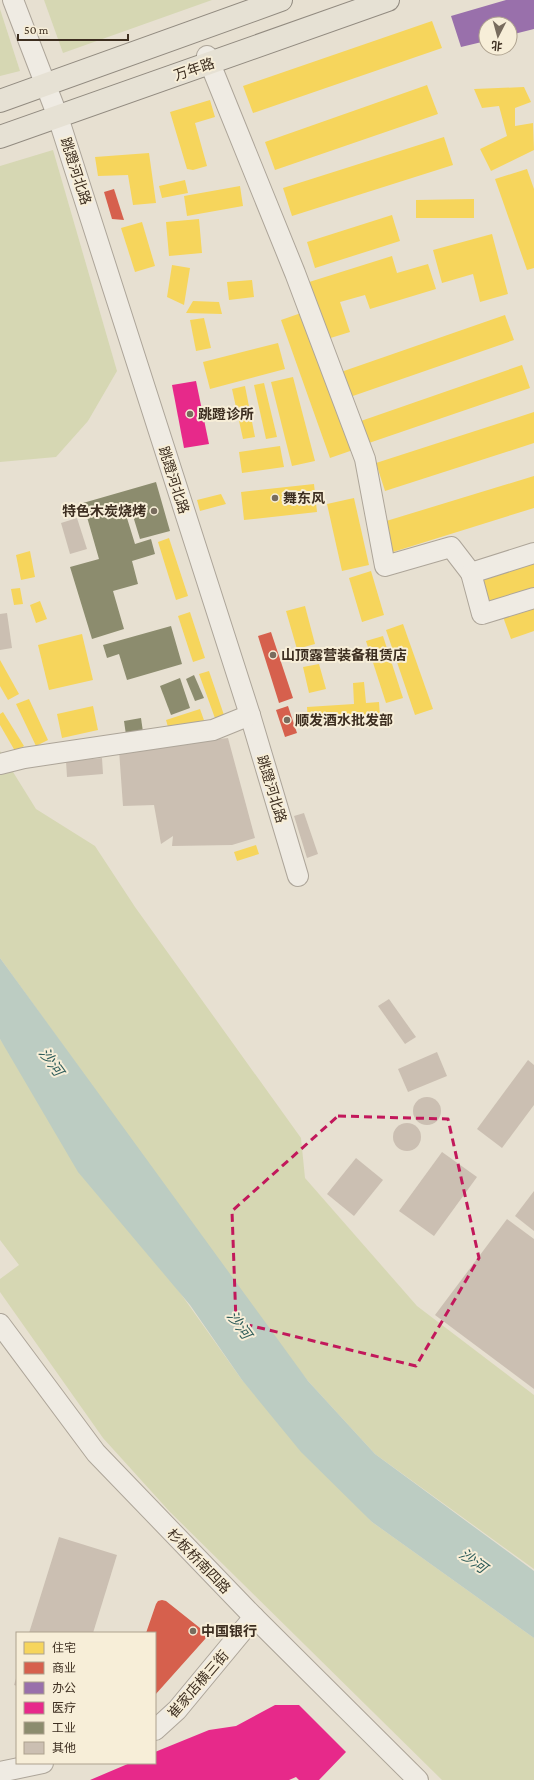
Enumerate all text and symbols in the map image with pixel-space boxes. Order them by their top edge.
scale bar [18,16,128,42]
north arrow [478,16,518,56]
text: 50 m [24,23,49,37]
text: 北 [491,39,503,52]
street label: 万年路 [172,55,216,83]
street label: 跳蹬河北路 [58,135,94,207]
place label: 跳蹬诊所 [198,406,254,422]
marker: 跳蹬诊所 [185,409,195,419]
street label: 跳蹬河北路 [156,444,192,516]
place label: 舞东风 [283,490,325,506]
marker: 舞东风 [270,493,280,503]
place label: 特色木炭烧烤 [62,503,146,519]
marker: 特色木炭烧烤 [149,506,159,516]
place label: 山顶露营装备租赁店 [281,647,407,663]
marker: 山顶露营装备租赁店 [268,650,278,660]
place label: 顺发酒水批发部 [295,712,393,728]
marker: 顺发酒水批发部 [282,715,292,725]
street label: 跳蹬河北路 [254,753,290,825]
water label: 沙河 [36,1045,68,1081]
water label: 沙河 [224,1308,256,1344]
street label: 杉板桥南四路 [164,1525,234,1597]
water label: 沙河 [456,1546,492,1578]
place label: 中国银行 [201,1623,257,1639]
marker: 中国银行 [188,1626,198,1636]
legend [16,1632,156,1764]
text: 住宅 [52,1641,76,1655]
street label: 崔家店横三街 [164,1647,232,1721]
text: 商业 [52,1661,76,1675]
text: 办公 [52,1681,76,1695]
text: 医疗 [52,1701,76,1715]
text: 工业 [52,1721,76,1735]
text: 其他 [52,1741,76,1755]

